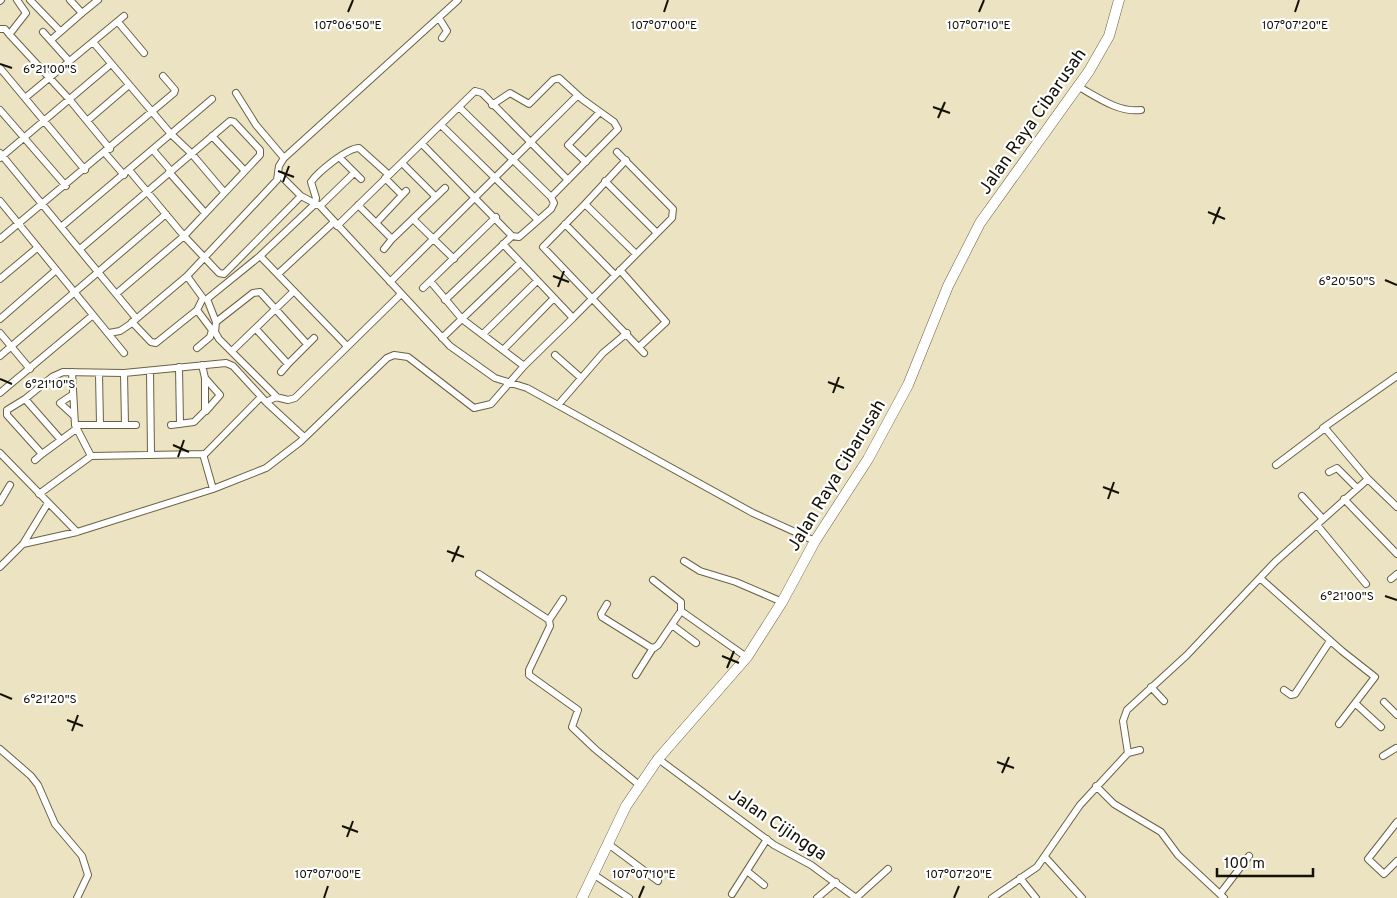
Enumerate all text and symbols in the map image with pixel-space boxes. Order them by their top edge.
text: 107°06'50"E [314,18,382,34]
text: 107°07'00"E [631,18,697,34]
text: 107°07'10"E [947,18,1011,34]
text: 107°07'20"E [1262,18,1328,34]
street label: Jalan Raya Cibarusah [974,44,1092,199]
text: 6°21'00"S [23,62,77,78]
text: 6°20'50"S [1319,274,1375,290]
text: 6°21'10"S [25,377,75,393]
street label: Jalan Raya Cibarusah [783,396,892,556]
text: 6°21'00"S [1320,589,1374,605]
text: 6°21'20"S [23,692,77,708]
street label: Jalan Cijingga [723,784,831,867]
scale bar [1217,846,1313,878]
text: 100 m [1224,855,1265,874]
text: 107°07'00"E [295,867,361,883]
text: 107°07'10"E [612,867,676,883]
text: 107°07'20"E [926,867,992,883]

